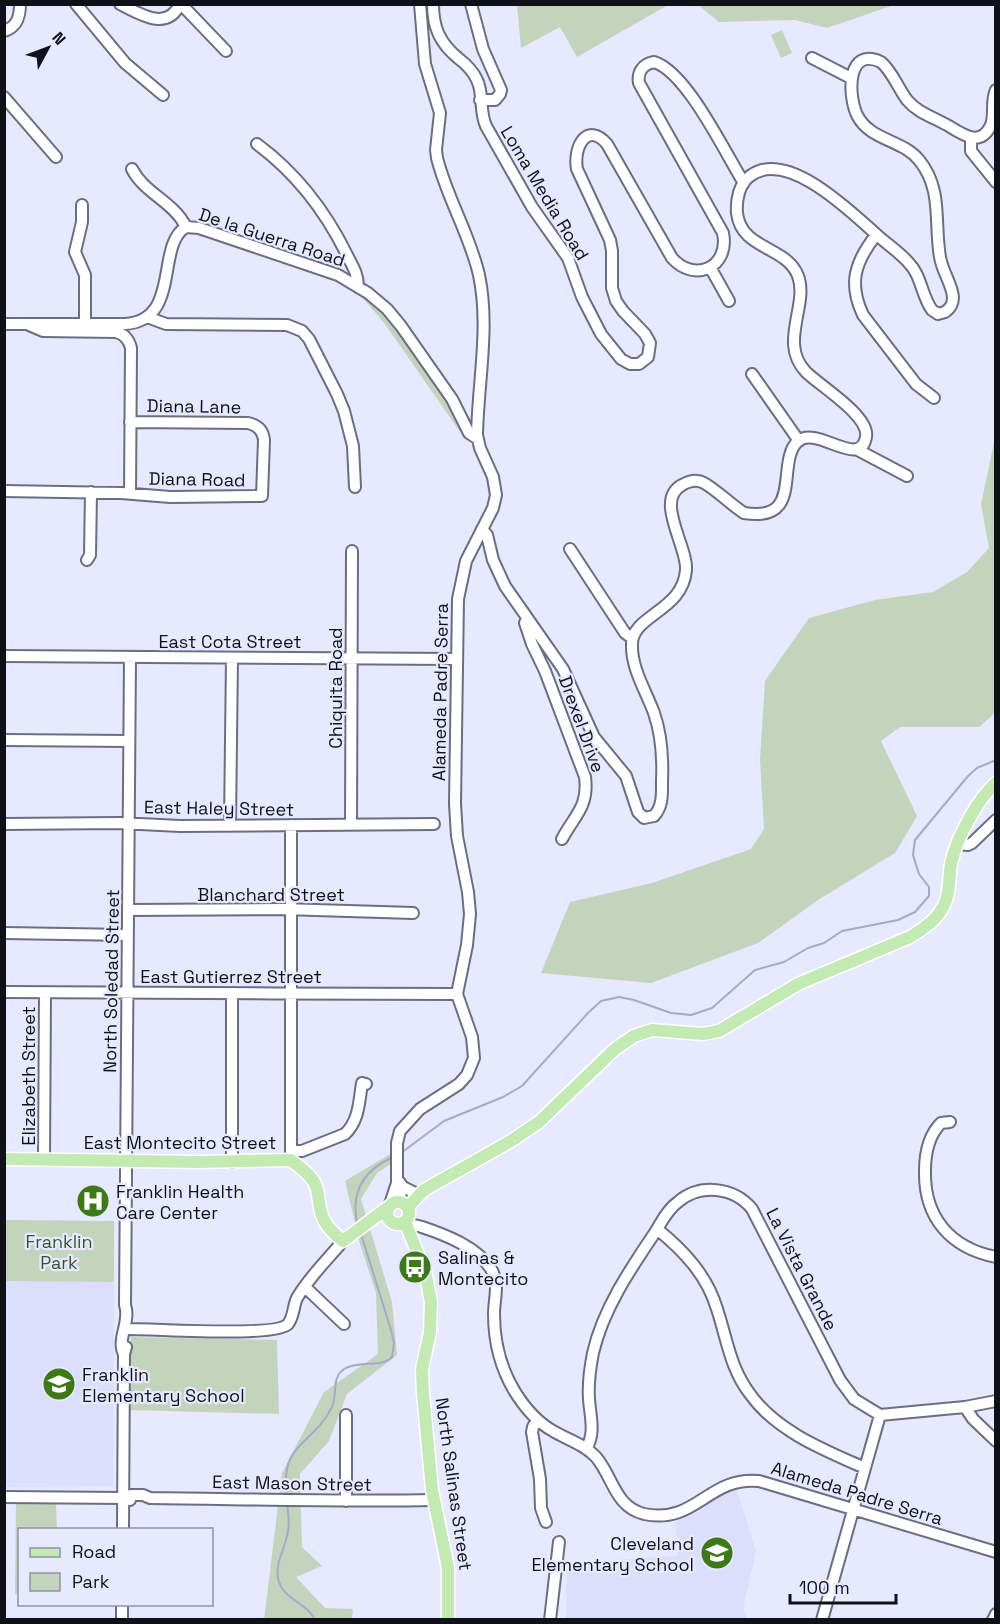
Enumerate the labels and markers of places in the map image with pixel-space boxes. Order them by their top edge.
place label: Franklin Health Care Center [116,1180,244,1224]
hospital icon: Franklin Health Care Center [75,1183,111,1219]
place label: Salinas & Montecito [438,1246,528,1290]
bus stop icon: Salinas & Montecito [397,1249,433,1285]
place label: Franklin Elementary School [82,1363,245,1407]
school or university icon: Franklin Elementary School [41,1366,77,1402]
place label: Cleveland Elementary School [531,1532,694,1576]
school or university icon: Cleveland Elementary School [699,1535,735,1571]

